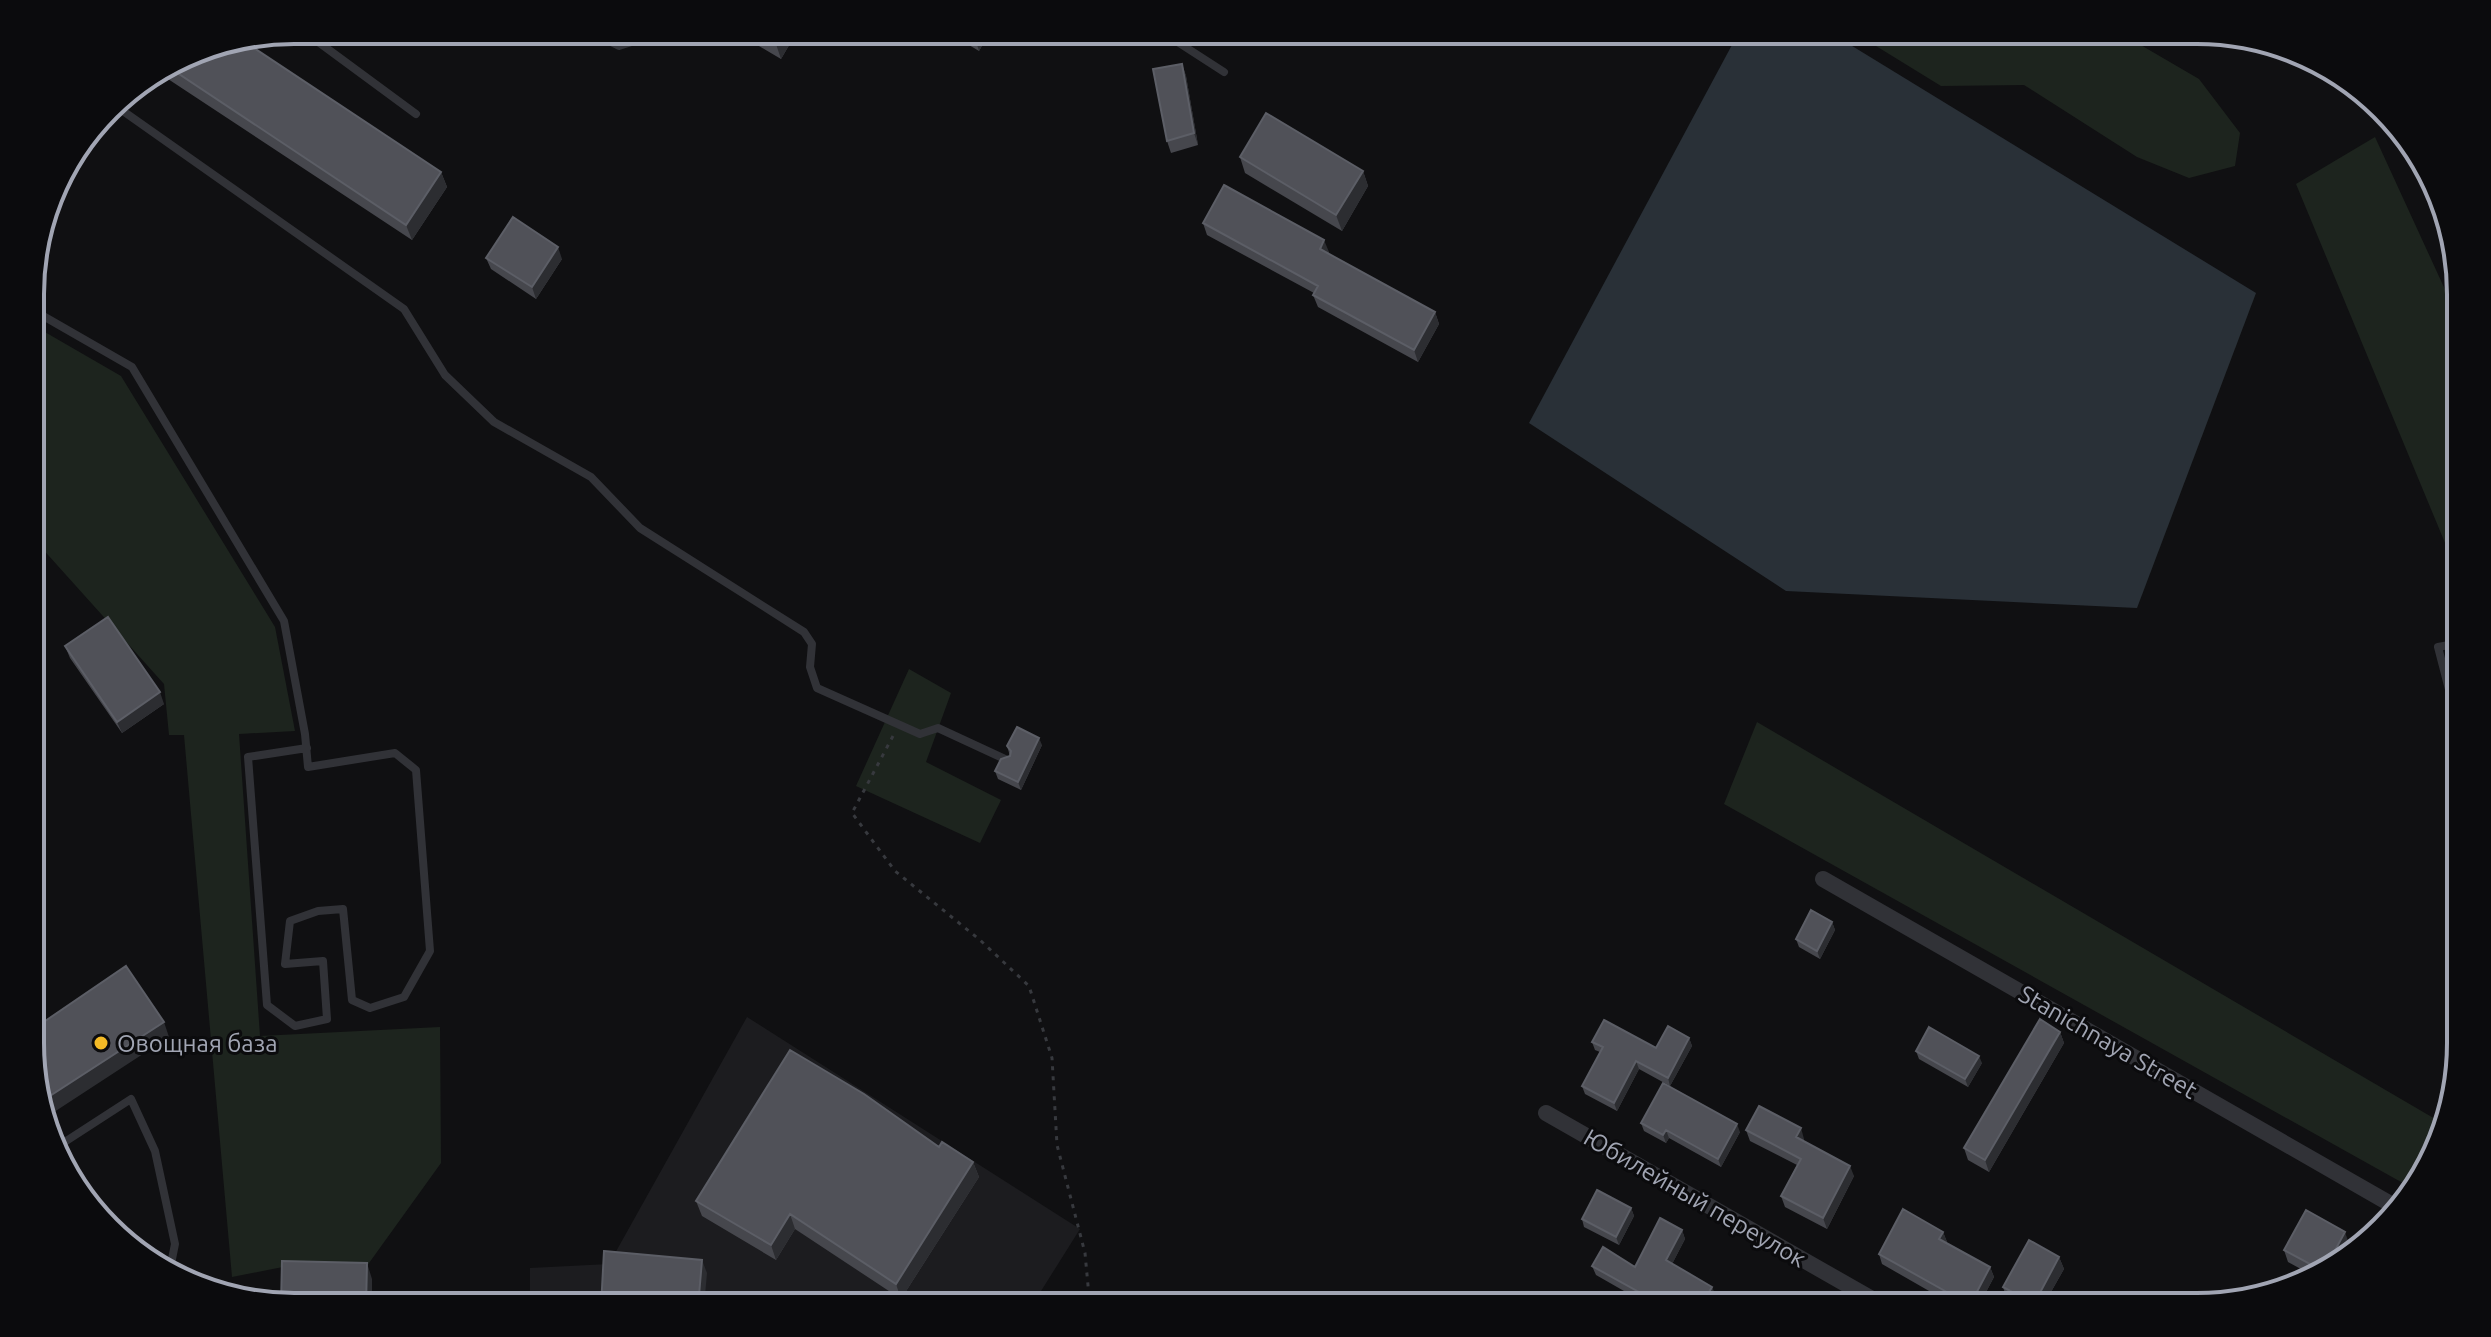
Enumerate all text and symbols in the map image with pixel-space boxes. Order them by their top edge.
street label: Stanichnaya Street [2014,980,2202,1104]
place label: Овощная база [117,1030,278,1057]
marker: Овощная база [92,1034,110,1052]
street label: Юбилейный переулок [1579,1123,1811,1273]

